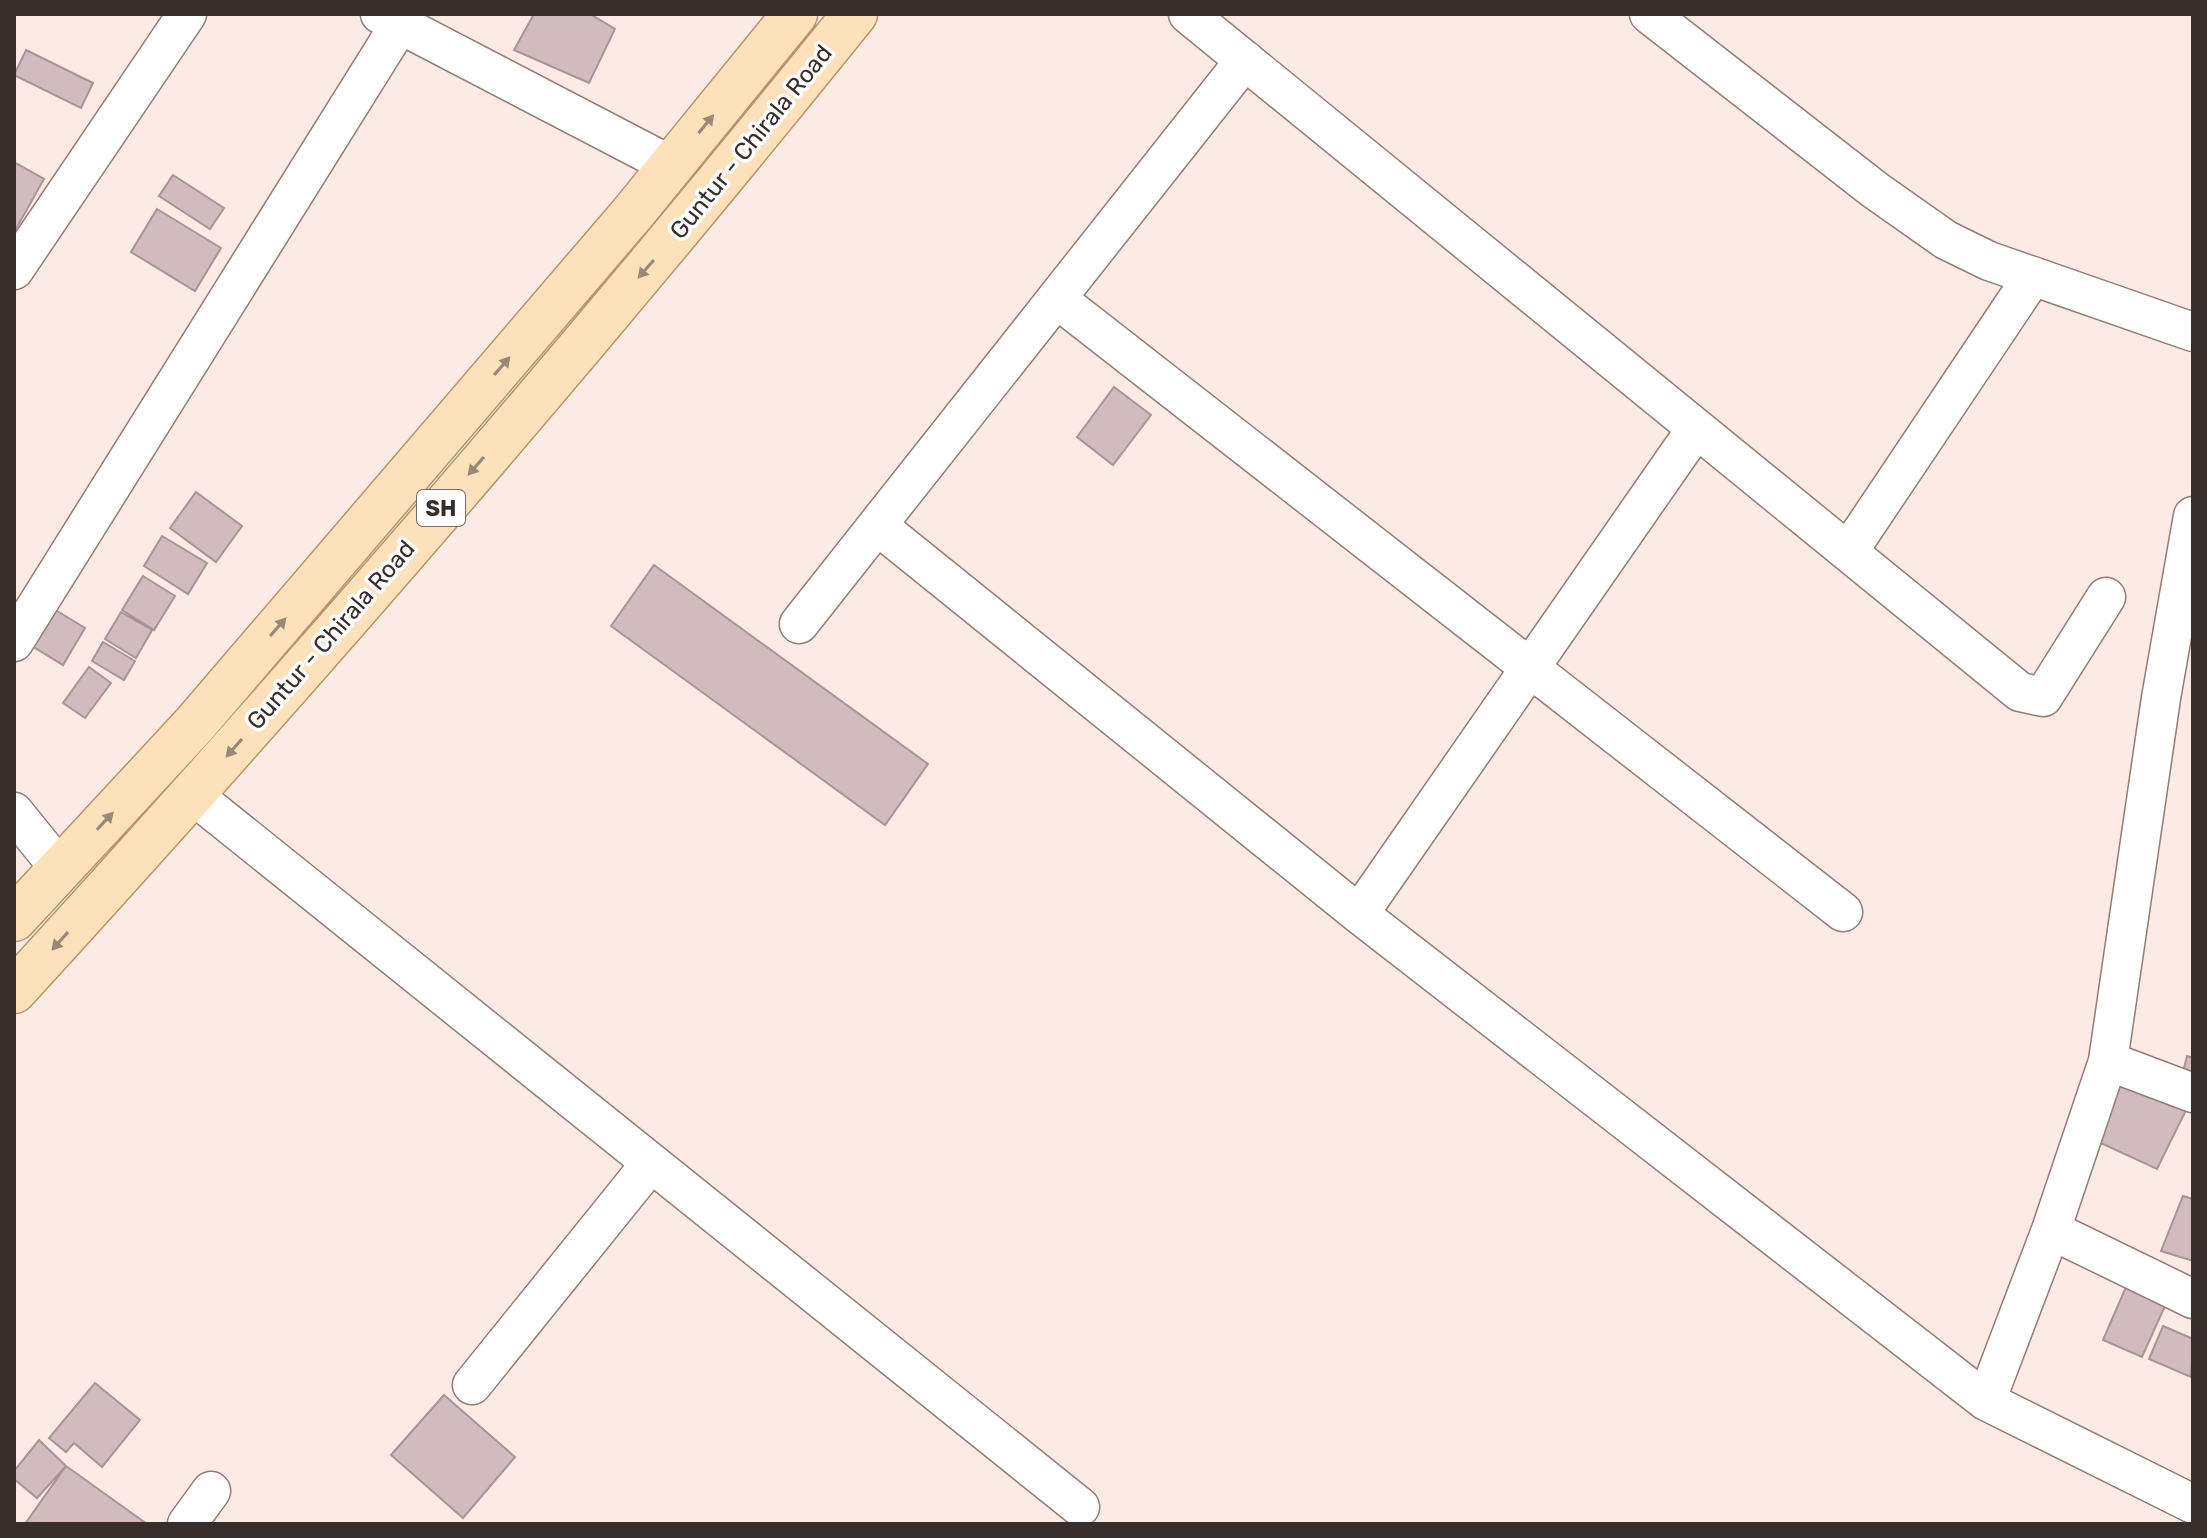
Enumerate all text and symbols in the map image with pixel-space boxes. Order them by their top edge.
street label: Guntur - Chirala Road [664,39,838,245]
one-way arrow [697,114,714,134]
one-way arrow [638,259,655,279]
one-way arrow [493,356,510,376]
one-way arrow [468,457,486,476]
road number: SH [417,490,465,526]
street label: Guntur - Chirala Road [241,535,421,735]
one-way arrow [269,617,286,637]
one-way arrow [226,738,243,758]
one-way arrow [95,812,113,831]
one-way arrow [51,931,69,950]

